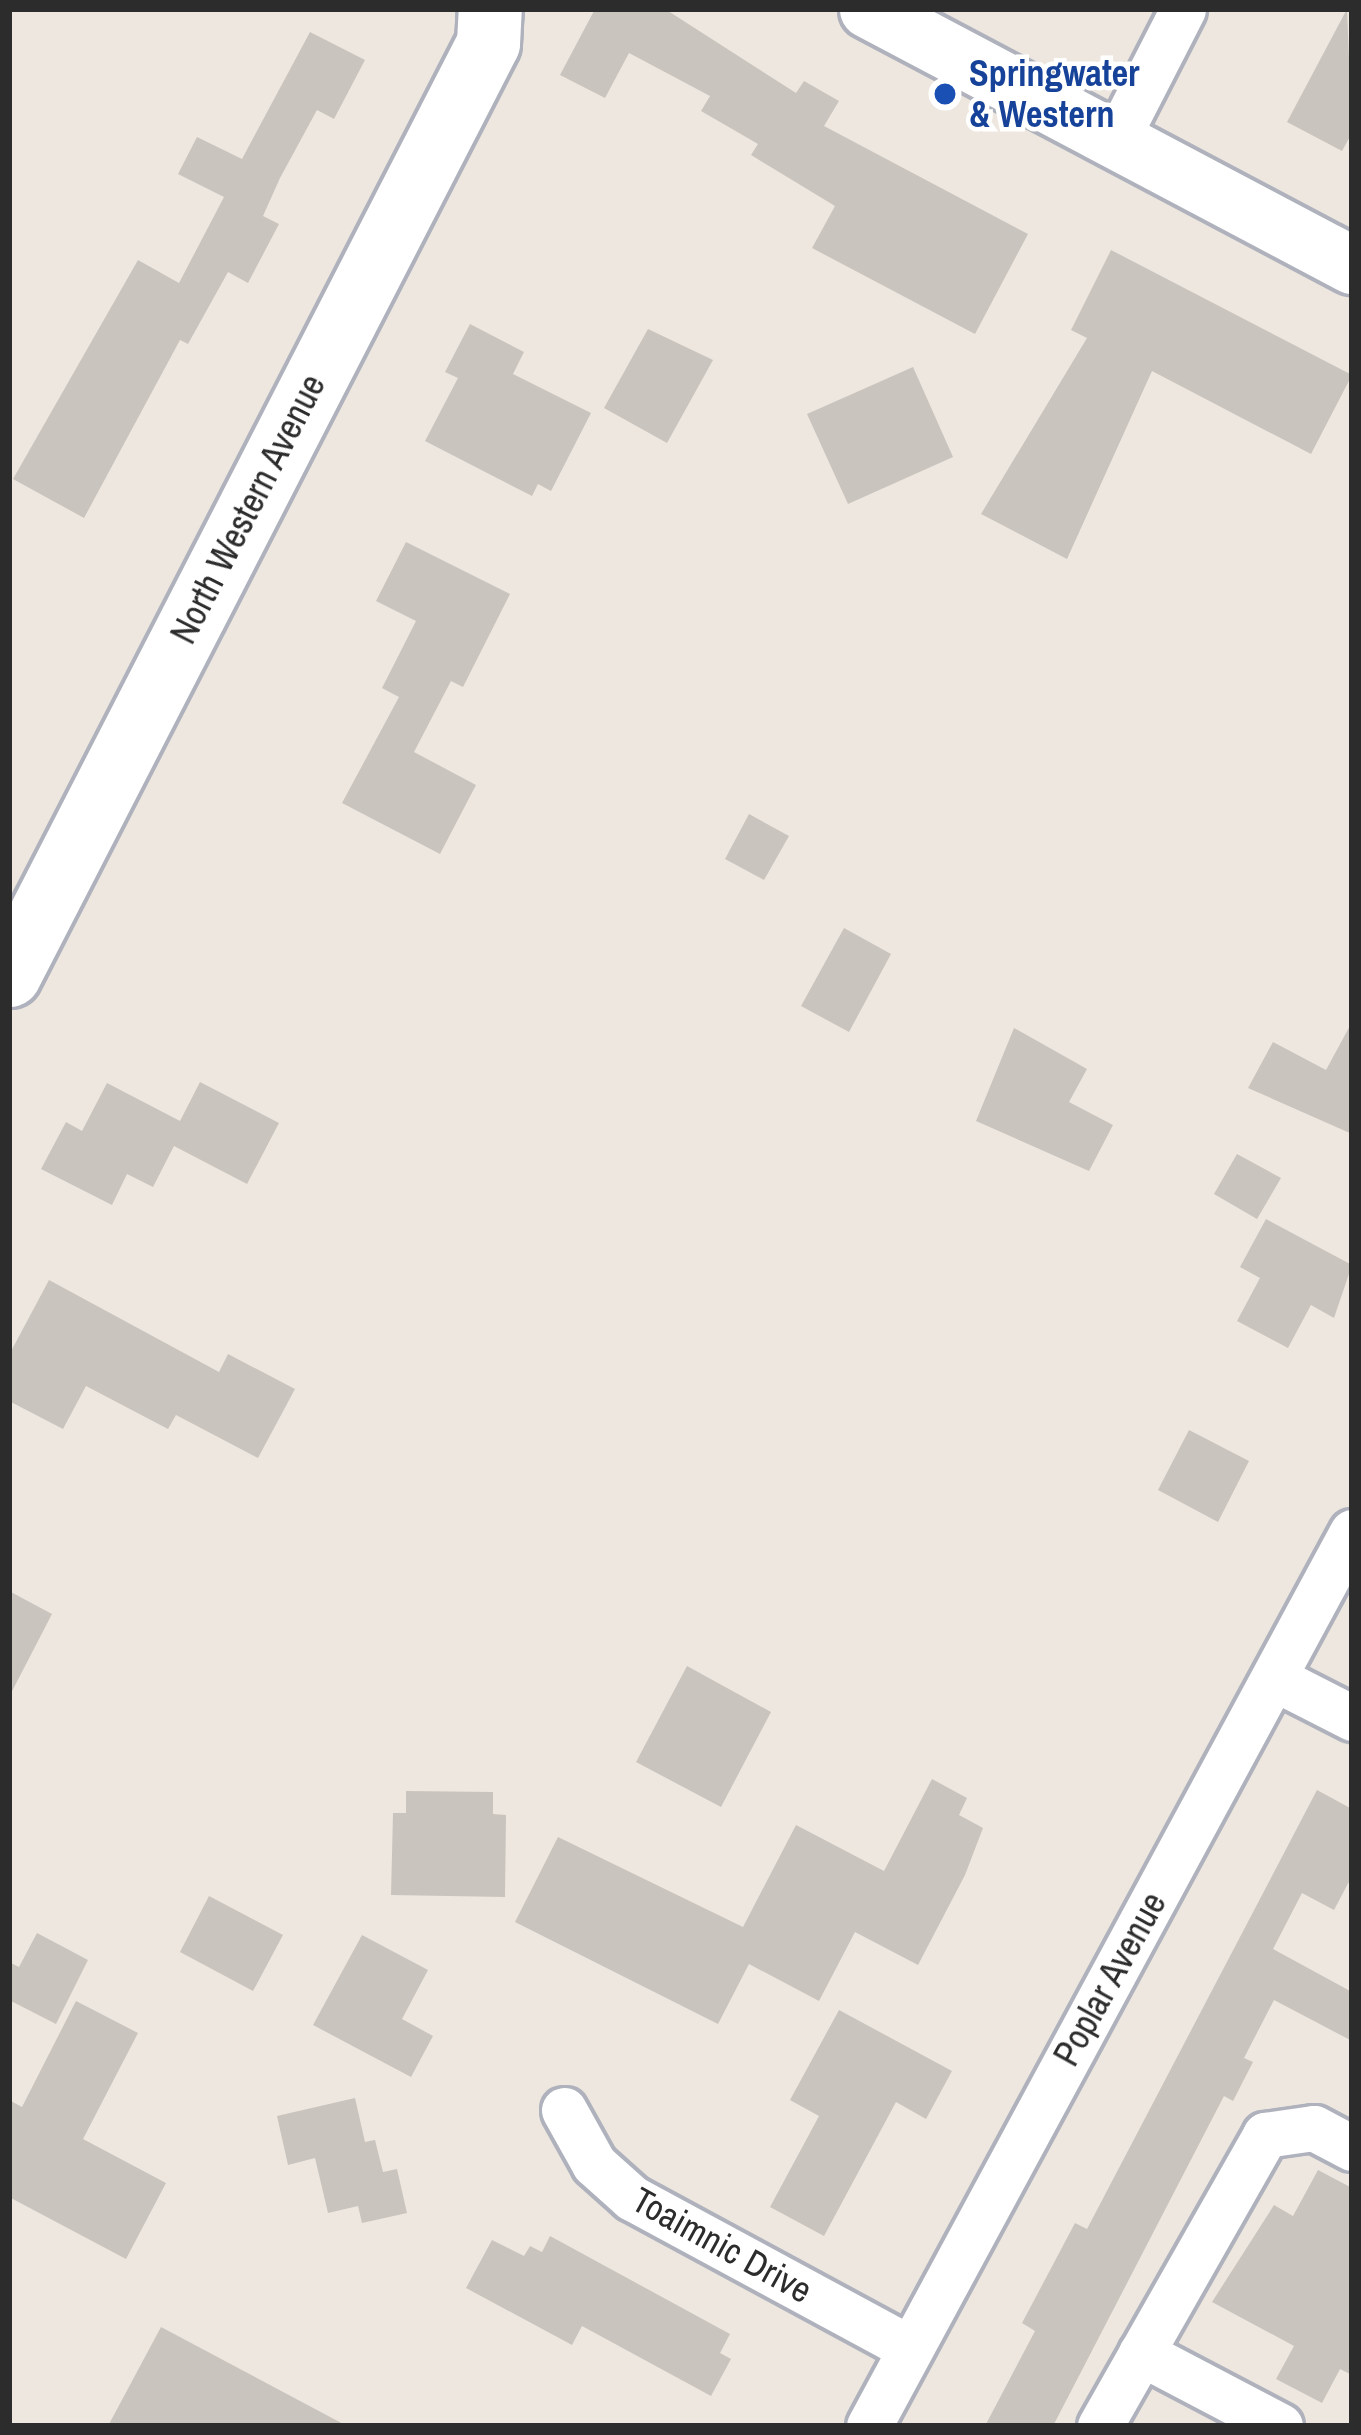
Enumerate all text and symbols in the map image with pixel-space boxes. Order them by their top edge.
place label: Springwater & Western [969,51,1140,136]
marker: Springwater & Western [932,81,958,107]
street label: North Western Avenue [161,367,335,651]
street label: Poplar Avenue [1044,1884,1176,2074]
street label: Toaimnic Drive [625,2178,819,2312]

